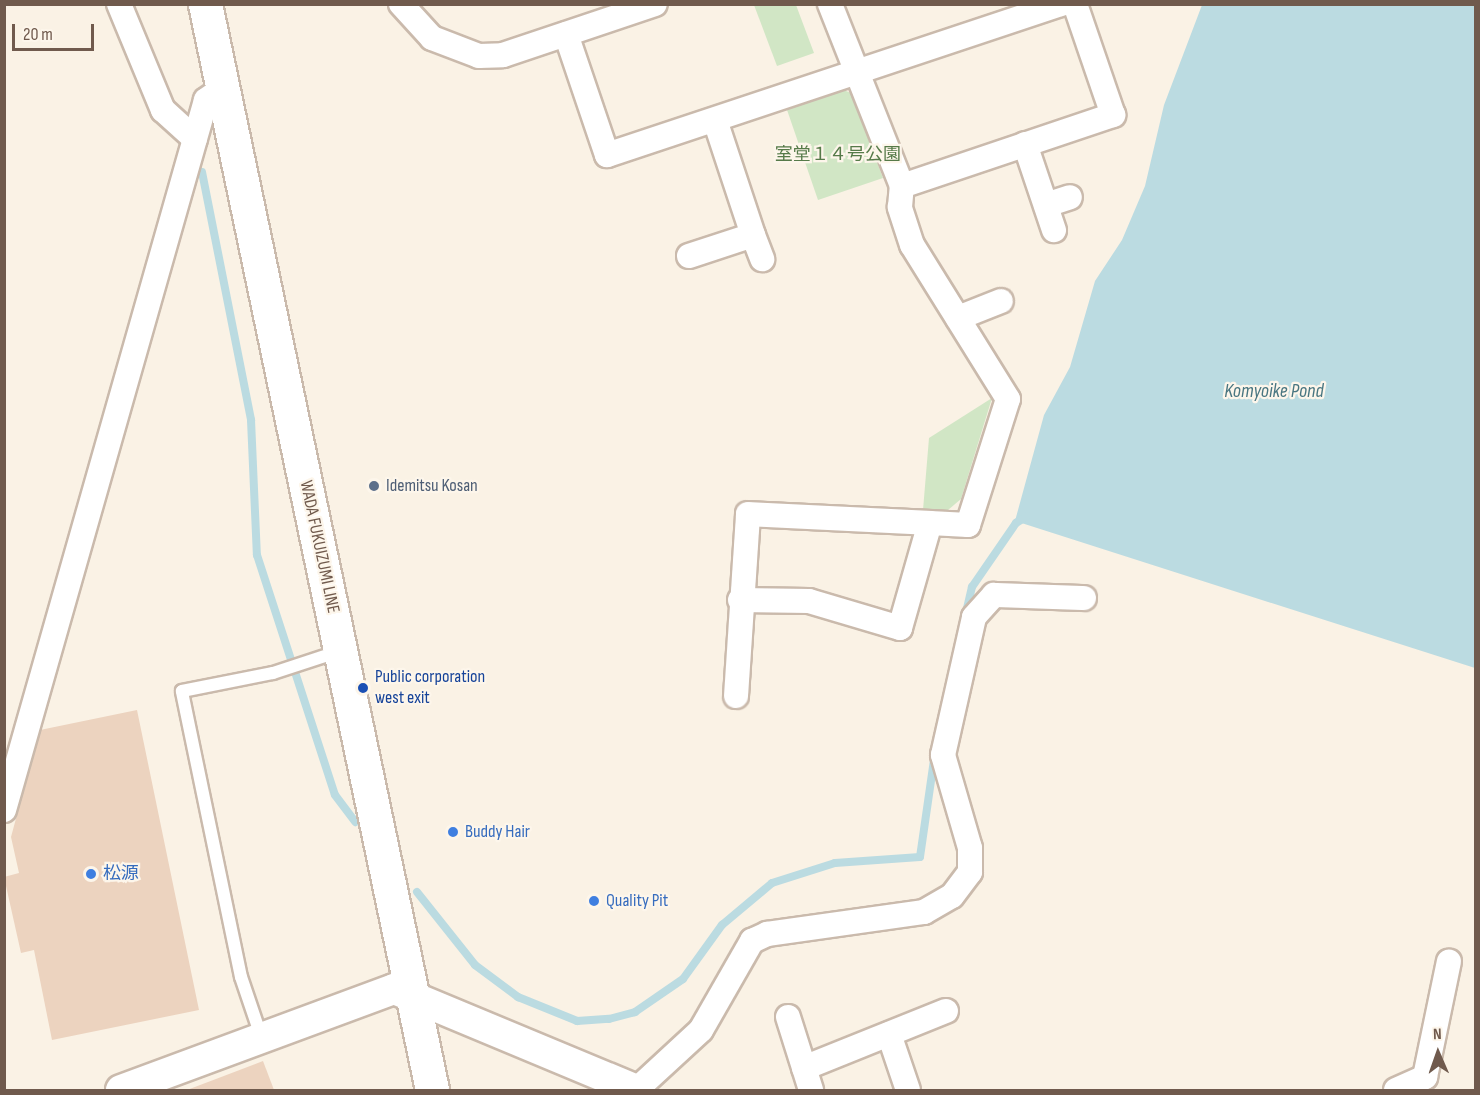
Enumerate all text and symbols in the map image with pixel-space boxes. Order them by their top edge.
scale bar [15,12,98,50]
text: 20 m [23,24,53,45]
park label: 室堂１４号公園 [775,144,901,166]
water label: Komyoike Pond [1224,379,1324,403]
place label: Idemitsu Kosan [386,475,478,497]
street label: WADA FUKUIZUMI LINE [294,479,344,615]
marker: Idemitsu Kosan [367,479,381,493]
place label: Public corporation west exit [375,667,485,710]
marker: Public corporation west exit [356,681,370,695]
place label: Buddy Hair [465,821,530,843]
marker: Buddy Hair [446,825,460,839]
place label: 松源 [103,863,139,885]
marker: 松源 [84,867,98,881]
place label: Quality Pit [606,890,668,912]
marker: Quality Pit [587,894,601,908]
north arrow [1408,1023,1468,1083]
text: N [1433,1025,1442,1044]

